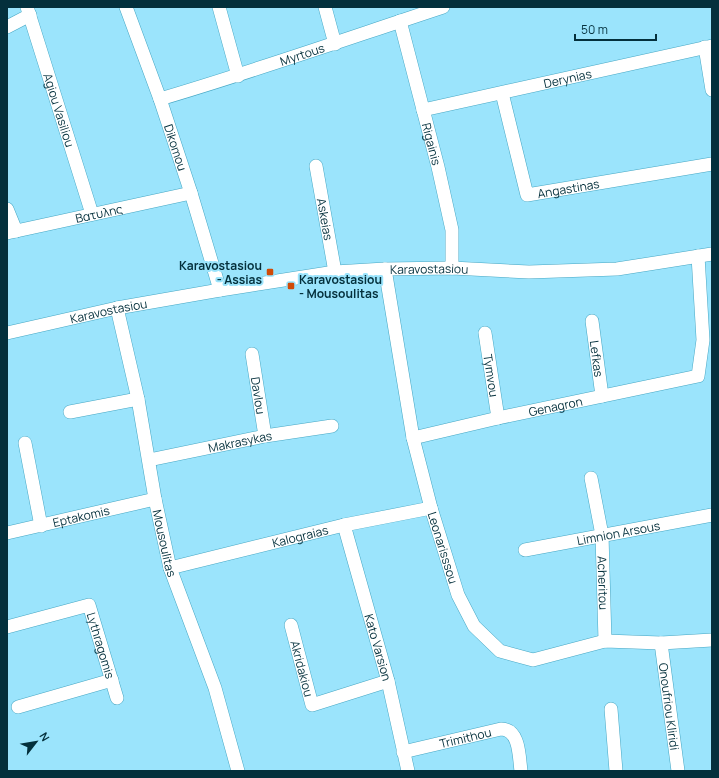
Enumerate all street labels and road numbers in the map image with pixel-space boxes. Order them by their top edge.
street label: Myrtous [278,39,327,69]
street label: Derynias [542,64,593,92]
street label: Agiou Vasiliou [40,71,79,149]
street label: Rigainis [418,121,446,167]
street label: Dikomou [160,122,192,173]
street label: Angastinas [536,175,601,202]
street label: Askeias [313,197,338,242]
street label: Βατυλης [74,200,124,226]
street label: Karavostasiou [390,259,469,277]
street label: Karavostasiou [68,294,148,327]
street label: Lefkas [586,339,608,378]
street label: Tymvou [480,353,503,398]
street label: Davlou [247,376,270,415]
street label: Genagron [527,392,584,420]
street label: Makrasykas [207,427,273,456]
street label: Eptakomis [51,501,111,531]
street label: Mousoulitas [149,508,181,579]
street label: Leonarisssou [424,510,462,586]
street label: Limnion Arsous [575,516,661,549]
street label: Kalograias [270,521,330,551]
street label: Acheritou [594,556,613,610]
street label: Lythragomis [83,610,119,681]
street label: Kato Varsion [361,612,396,683]
street label: Akridakiou [287,639,318,698]
street label: Onoufriou Kliridi [655,662,684,751]
street label: Trimithou [438,723,493,752]

